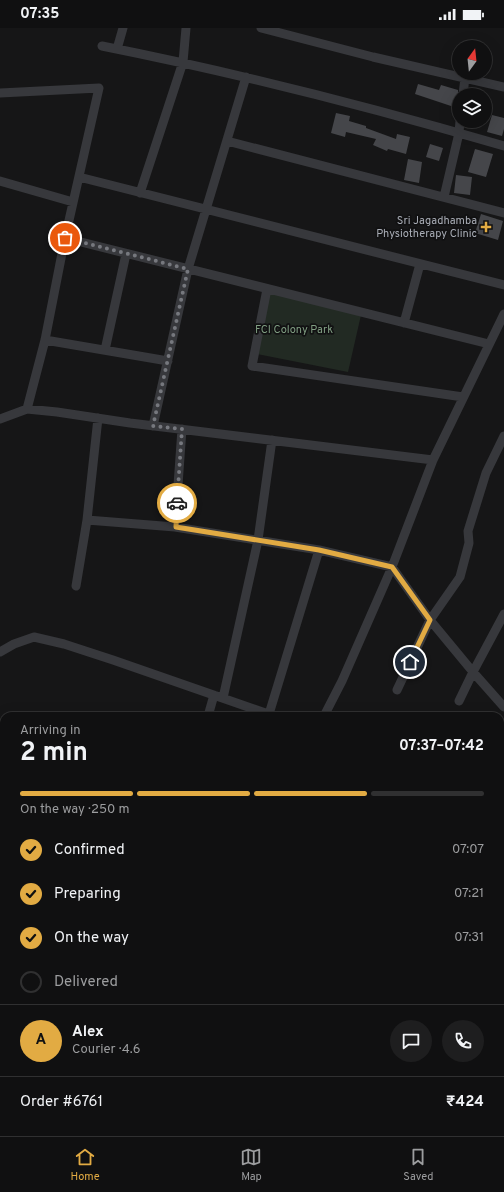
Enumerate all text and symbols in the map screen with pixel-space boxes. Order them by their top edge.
text: 07:35 [20,5,59,24]
north arrow [452,40,492,80]
map controls [452,40,492,128]
button: layers [452,88,492,128]
place label: Sri Jagadhamba Physiotherapy Clinic [376,214,477,241]
pin [48,221,82,255]
marker: Sri Jagadhamba Physiotherapy Clinic [480,221,492,233]
icon: bag [54,227,76,249]
park label: FCI Colony Park [255,323,333,337]
courier [157,483,197,523]
icon: car [166,492,188,514]
pin [393,645,427,679]
icon: home [399,651,421,673]
text: Arriving in [20,723,81,739]
text: 2 min [20,737,88,770]
text: 07:37–07:42 [399,737,484,756]
text: On the way · 250 m [20,802,130,818]
icon: check [20,839,42,861]
text: Confirmed [54,841,125,860]
text: 07:07 [452,842,484,858]
icon: check [20,883,42,905]
text: Preparing [54,885,121,904]
text: 07:21 [454,886,484,902]
icon: check [20,927,42,949]
text: On the way [54,929,129,948]
text: 07:31 [454,930,484,946]
text: Delivered [54,973,118,992]
button: chat [390,1020,432,1062]
button: phone [442,1020,484,1062]
text: Alex [72,1023,104,1042]
text: A [36,1031,46,1050]
text: Courier · 4.6 [72,1042,140,1058]
text: Order #6761 [20,1093,103,1112]
text: ₹424 [446,1093,484,1112]
tab: Home [70,1146,100,1184]
tab: Map [240,1146,262,1184]
tab: Saved [403,1146,434,1184]

